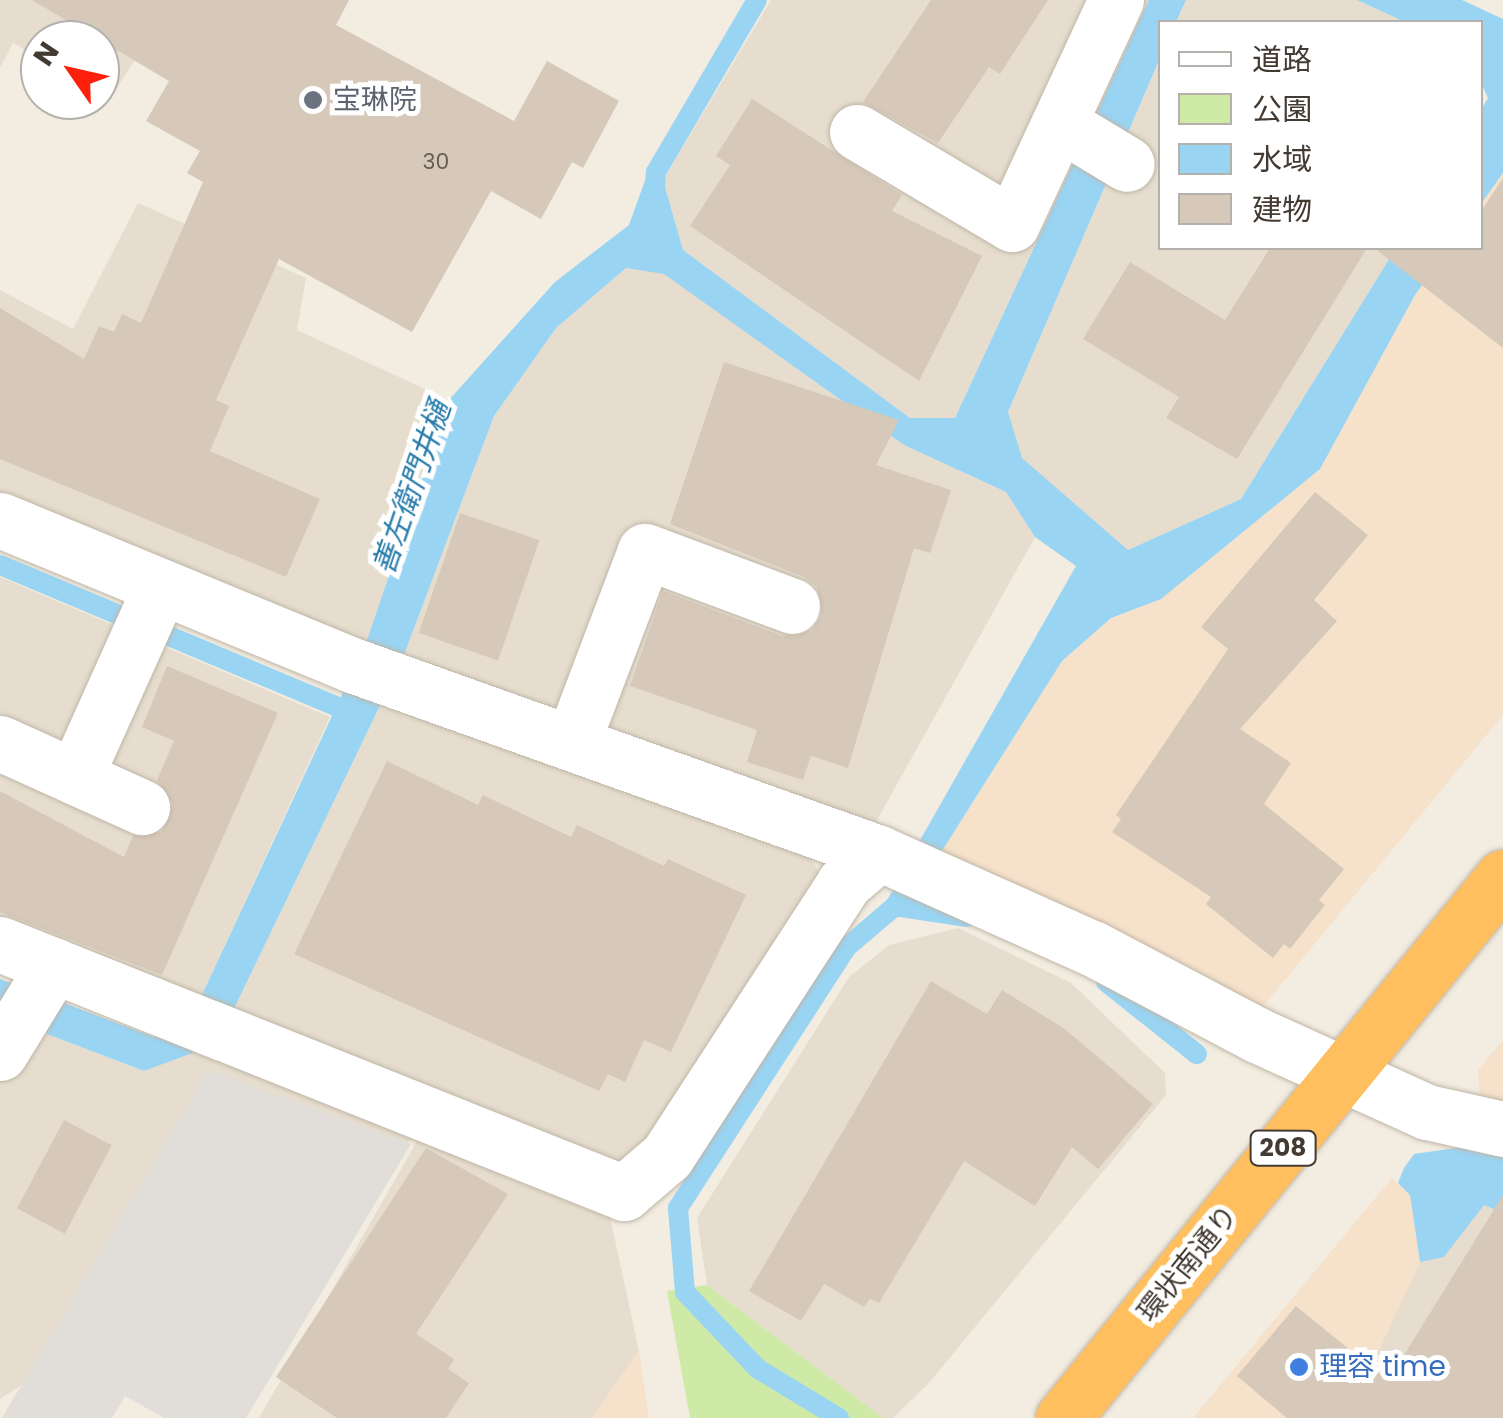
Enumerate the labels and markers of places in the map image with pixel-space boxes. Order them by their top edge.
place label: 宝琳院 [333,83,417,117]
marker: 宝琳院 [302,89,324,111]
place label: 理容 time [1319,1350,1446,1384]
marker: 理容 time [1288,1356,1310,1378]

